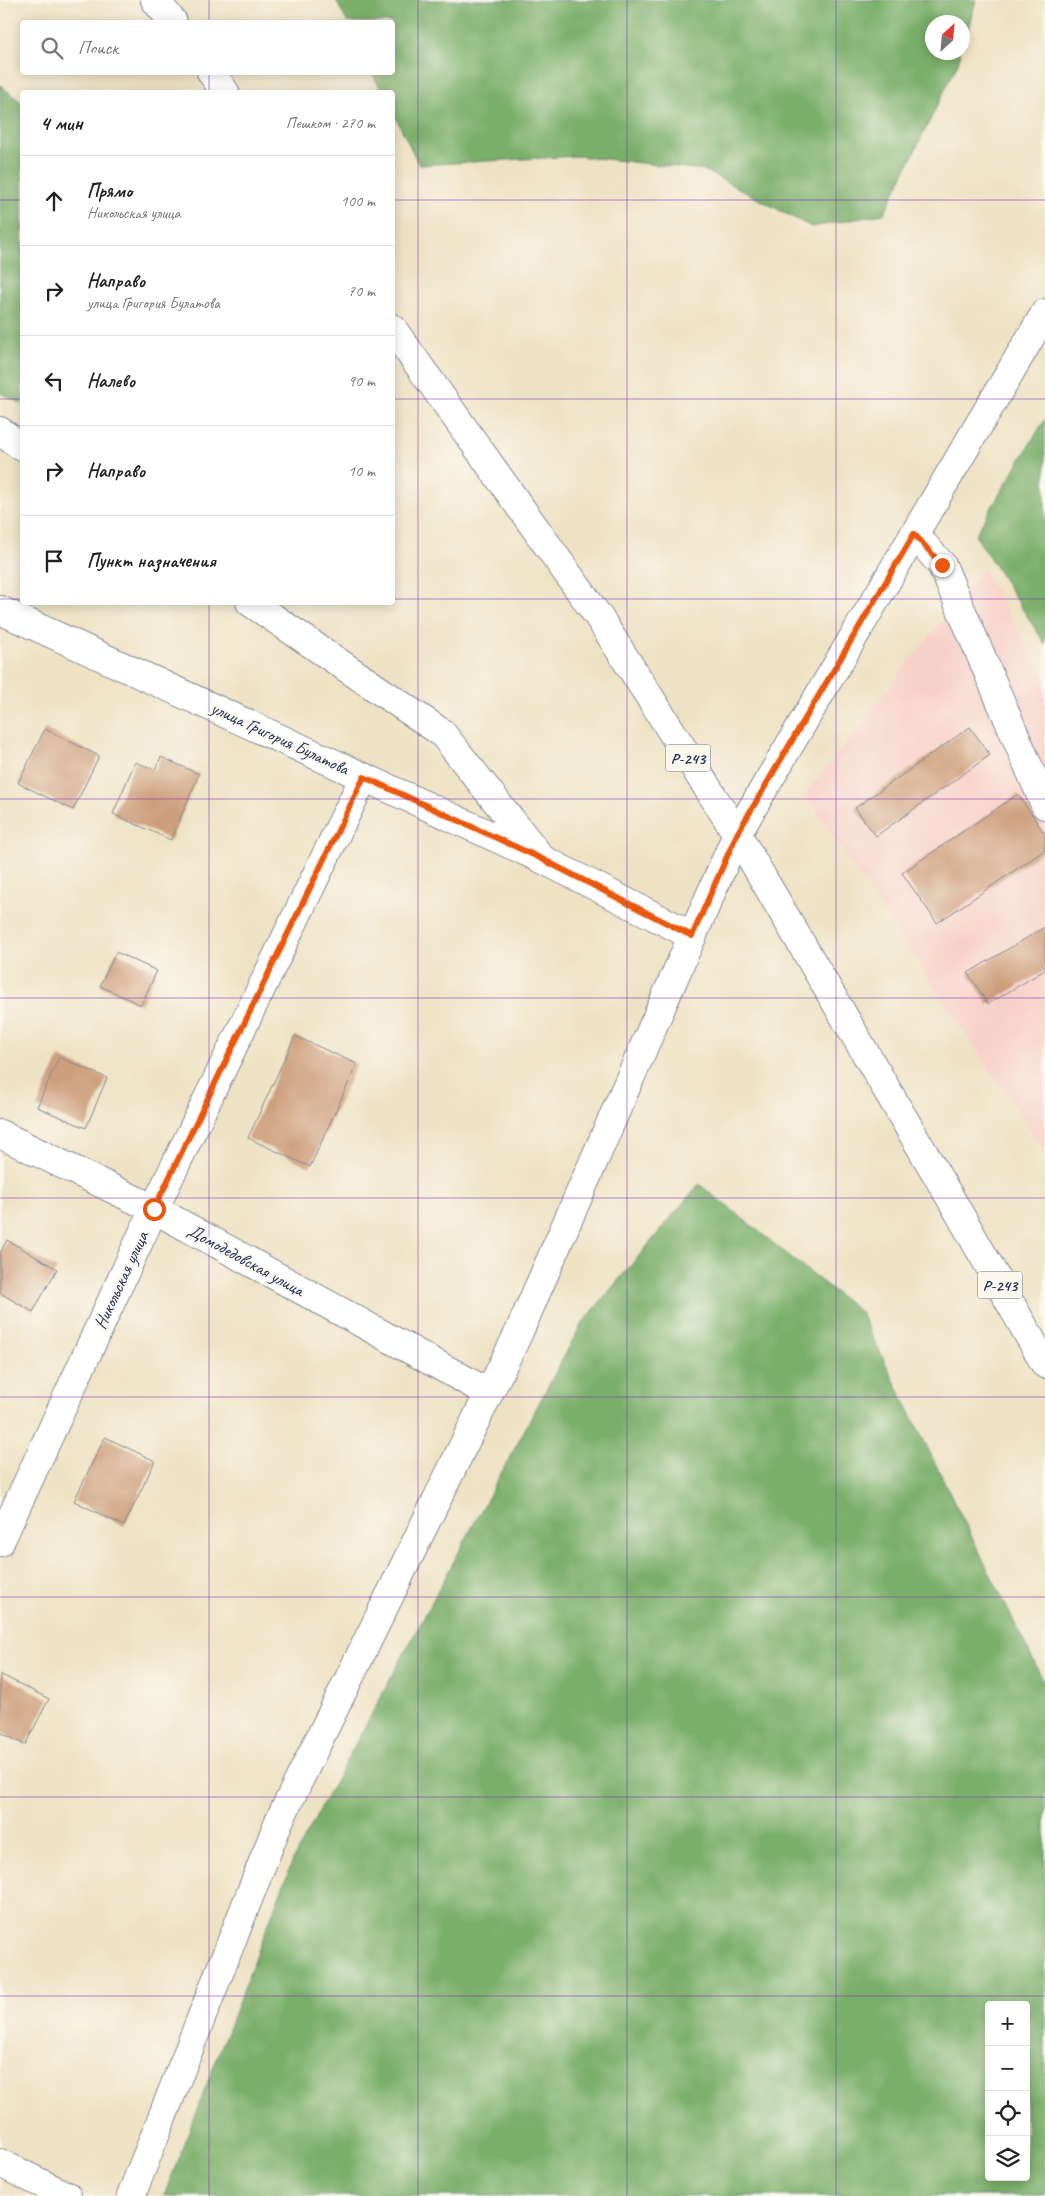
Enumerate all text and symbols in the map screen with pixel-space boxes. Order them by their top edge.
north arrow [925,15,970,60]
search box [20,20,395,75]
icon: search [38,34,66,62]
text: Поиск [78,36,118,60]
text: 4 мин [40,110,83,136]
text: Пешком · 270 m [286,113,375,133]
text: Прямо [87,179,132,203]
icon: ahead [40,187,68,215]
text: 100 m [341,191,375,211]
text: Никольская улица [87,203,181,223]
text: Направо [87,269,145,293]
icon: right [40,277,68,305]
text: 70 m [348,281,375,301]
text: улица Григория Булатова [87,293,220,313]
icon: left [40,367,68,395]
text: Налево [87,369,135,393]
text: 90 m [348,371,375,391]
icon: right [40,457,68,485]
text: Направо [87,459,145,483]
text: 10 m [348,461,375,481]
icon: arrive [40,547,68,575]
text: Пункт назначения [87,549,216,573]
route end [931,554,954,577]
street label: улица Григория Булатова [207,696,354,780]
road number: Р-243 [666,744,710,771]
route start [143,1198,166,1221]
street label: Домодедовская улица [184,1219,309,1302]
street label: Никольская улица [89,1227,154,1332]
road number: Р-243 [978,1272,1022,1298]
map controls [985,2001,1030,2181]
button: + [985,2001,1030,2046]
button: − [985,2046,1030,2091]
button: locate [985,2091,1030,2136]
button: layers [985,2136,1030,2181]

